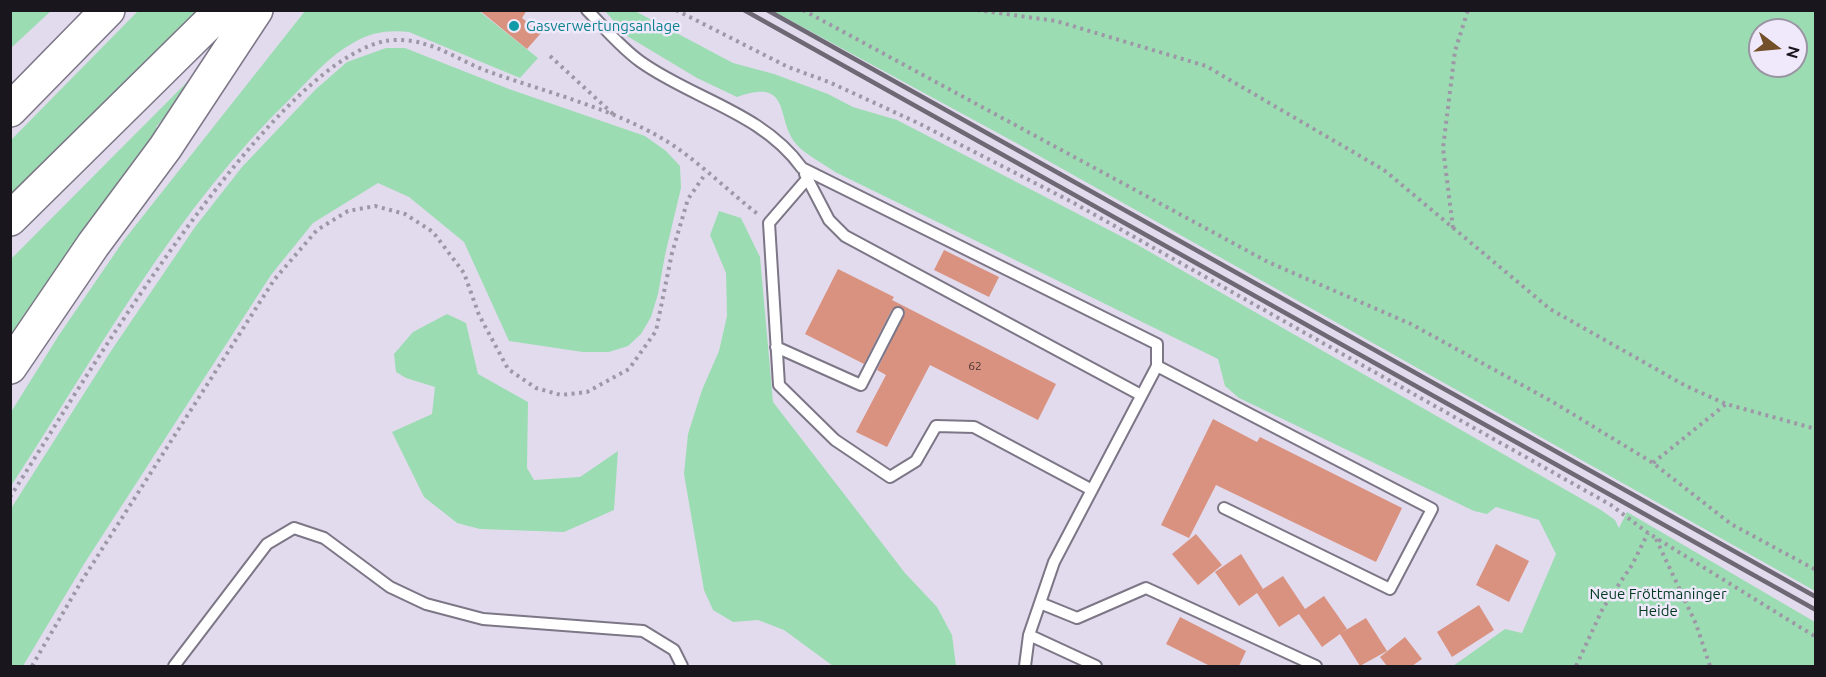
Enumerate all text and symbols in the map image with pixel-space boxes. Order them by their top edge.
place label: Gasverwertungsanlage [526,17,680,35]
north arrow [1748,18,1808,78]
marker: Gasverwertungsanlage [507,19,521,33]
text: N [1783,44,1804,61]
house number: 62 [968,359,982,373]
park label: Neue Fröttmaninger Heide [1589,585,1727,620]

